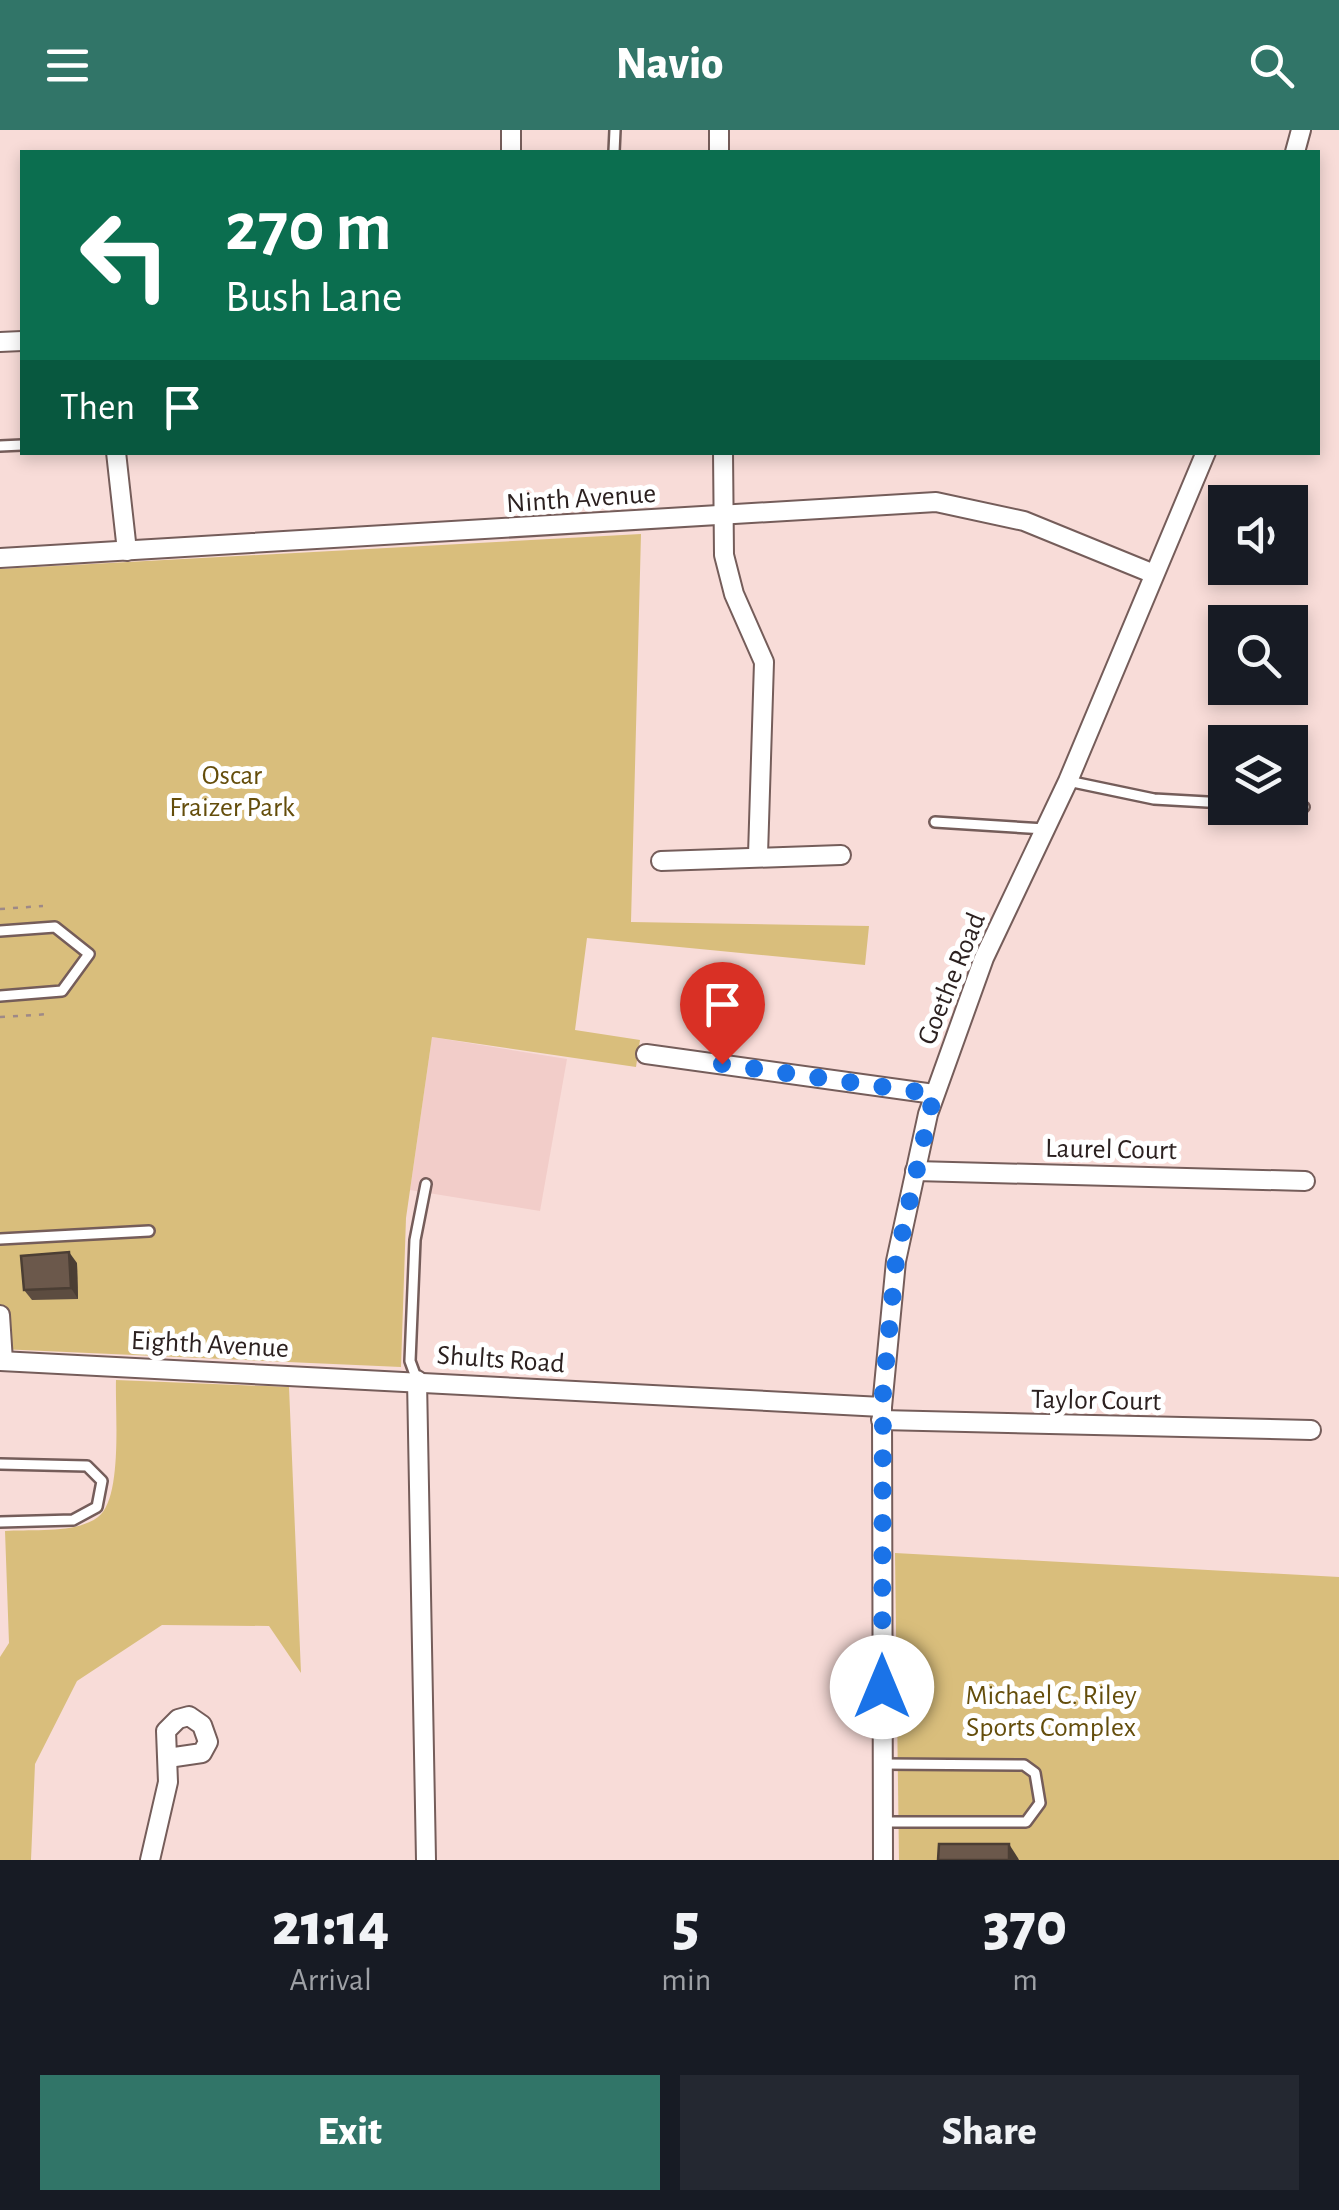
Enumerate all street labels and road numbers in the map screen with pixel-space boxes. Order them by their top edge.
street label: Ninth Avenue [505,480,657,518]
street label: Goethe Road [913,909,991,1049]
street label: Laurel Court [1045,1135,1177,1165]
street label: Eighth Avenue [130,1327,290,1363]
street label: Shults Road [436,1342,566,1378]
street label: Taylor Court [1031,1386,1161,1416]

